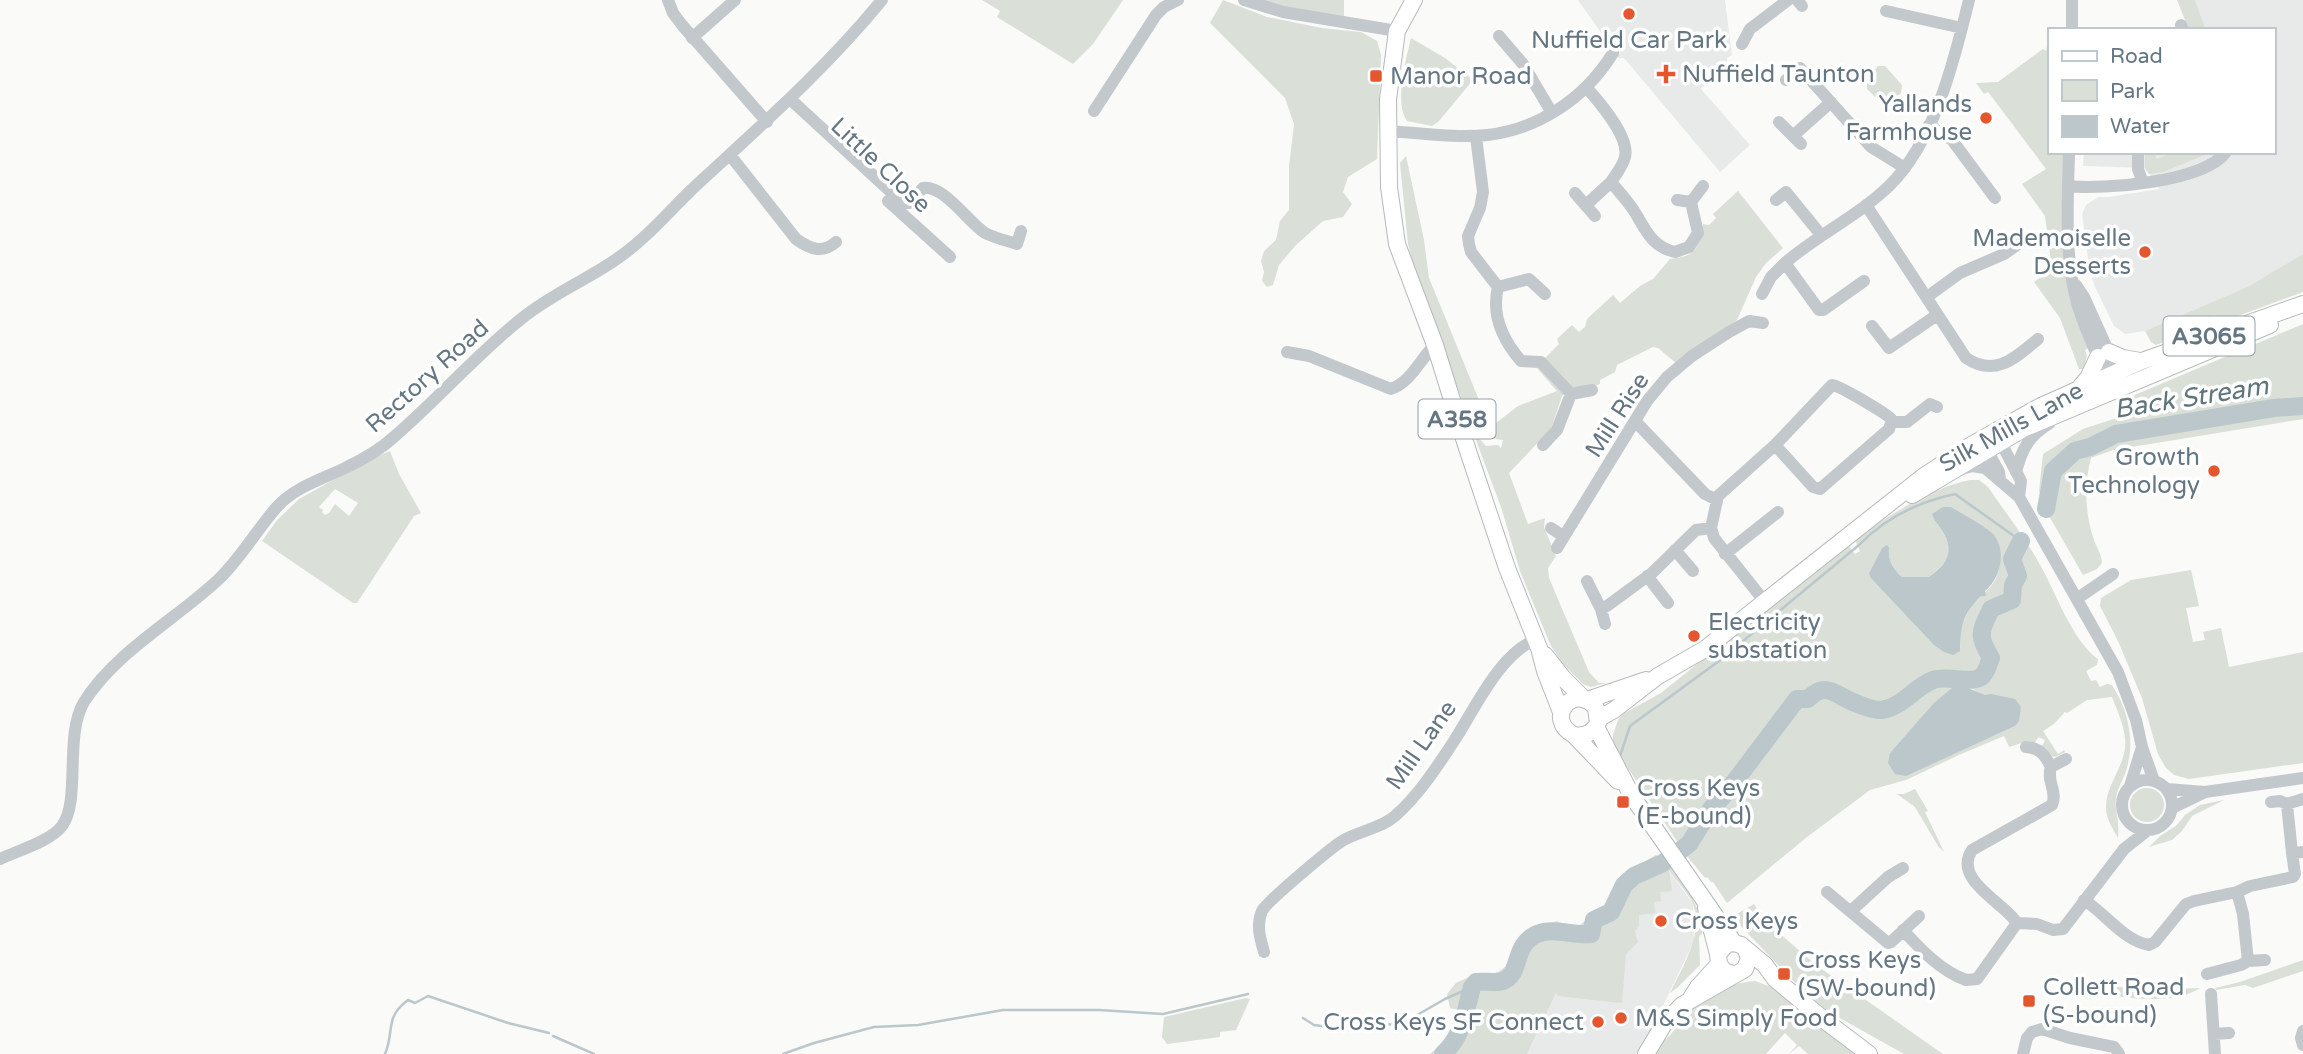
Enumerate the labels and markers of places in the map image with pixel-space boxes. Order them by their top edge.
marker: Nuffield Car Park [1621,6,1637,22]
place label: Nuffield Car Park [1531,26,1727,55]
place label: Nuffield Taunton [1682,60,1875,89]
place label: Manor Road [1390,62,1532,91]
marker: Nuffield Taunton [1656,64,1676,84]
marker: Manor Road [1368,68,1384,84]
place label: Yallands Farmhouse [1846,90,1972,147]
marker: Yallands Farmhouse [1978,110,1994,126]
place label: Mademoiselle Desserts [1972,224,2131,281]
marker: Mademoiselle Desserts [2137,244,2153,260]
place label: Growth Technology [2068,443,2200,500]
marker: Growth Technology [2206,463,2222,479]
place label: Electricity substation [1708,608,1827,665]
marker: Electricity substation [1686,628,1702,644]
place label: Cross Keys (E-bound) [1637,774,1760,831]
marker: Cross Keys (E-bound) [1615,794,1631,810]
place label: Cross Keys [1675,907,1798,936]
marker: Cross Keys [1653,913,1669,929]
place label: Cross Keys (SW-bound) [1798,946,1936,1003]
marker: Cross Keys (SW-bound) [1776,966,1792,982]
place label: Collett Road (S-bound) [2043,973,2184,1030]
marker: Collett Road (S-bound) [2021,993,2037,1009]
place label: M&S Simply Food [1635,1004,1838,1033]
place label: Cross Keys SF Connect [1323,1008,1584,1037]
marker: M&S Simply Food [1613,1010,1629,1026]
marker: Cross Keys SF Connect [1590,1014,1606,1030]

